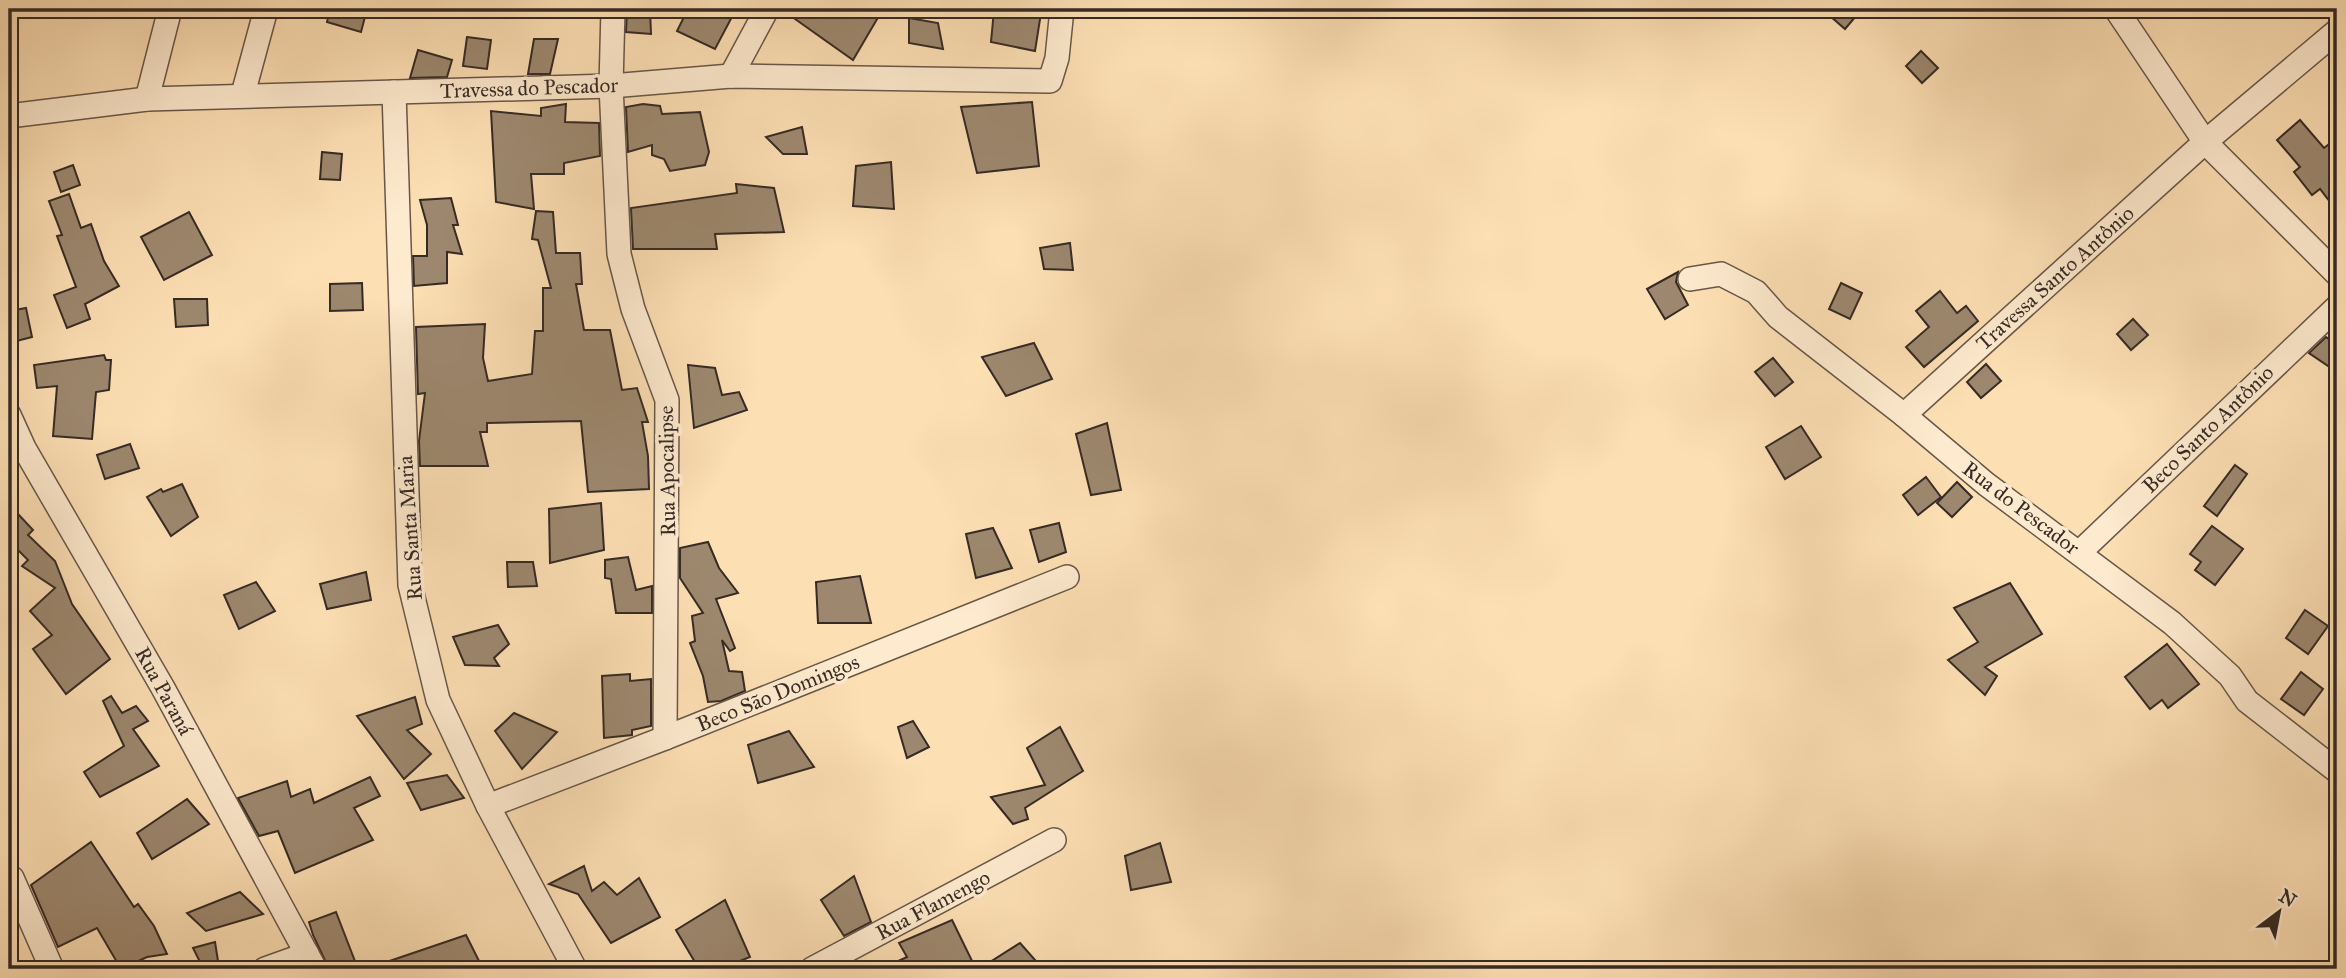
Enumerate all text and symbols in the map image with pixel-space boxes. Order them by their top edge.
street label: Travessa do Pescador [439,72,619,104]
street label: Travessa Santo Antônio [1971,200,2140,356]
street label: Beco Santo Antônio [2137,359,2279,498]
street label: Rua Apocalipse [653,405,681,537]
street label: Rua Santa Maria [392,455,428,601]
street label: Rua do Pescador [1957,456,2085,560]
street label: Rua Paraná [129,642,199,740]
street label: Beco São Domingos [693,649,863,737]
street label: Rua Flamengo [871,864,995,946]
north arrow [2244,876,2314,946]
text: N [2275,884,2301,912]

